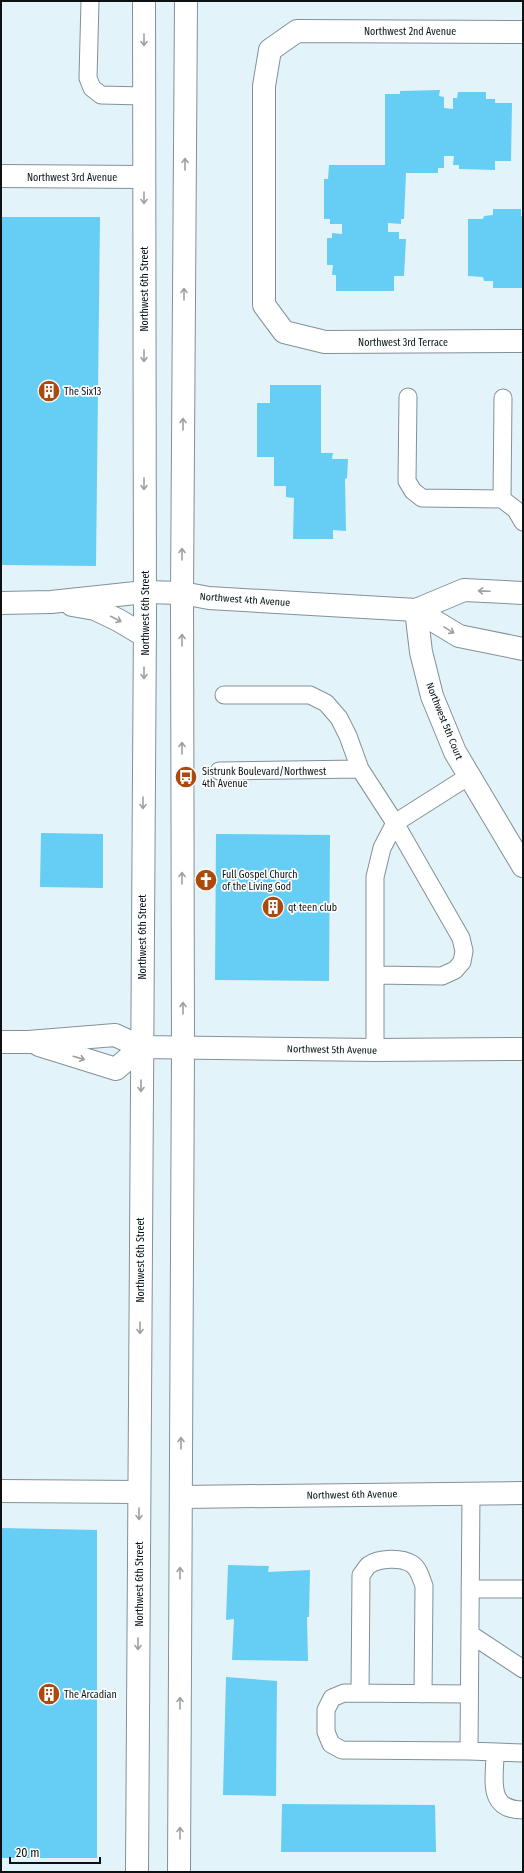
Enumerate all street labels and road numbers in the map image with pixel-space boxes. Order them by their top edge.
street label: Northwest 2nd Avenue [364,26,456,38]
street label: Northwest 3rd Avenue [27,172,117,184]
street label: Northwest 6th Street [139,246,151,332]
street label: Northwest 3rd Terrace [358,337,448,349]
street label: Northwest 6th Street [140,570,152,656]
street label: Northwest 4th Avenue [199,591,291,609]
street label: Northwest 5th Court [423,681,465,762]
street label: Northwest 6th Street [137,894,149,980]
street label: Northwest 5th Avenue [287,1043,377,1057]
street label: Northwest 6th Street [135,1217,147,1303]
street label: Northwest 6th Avenue [307,1488,397,1502]
street label: Northwest 6th Street [134,1541,146,1627]

